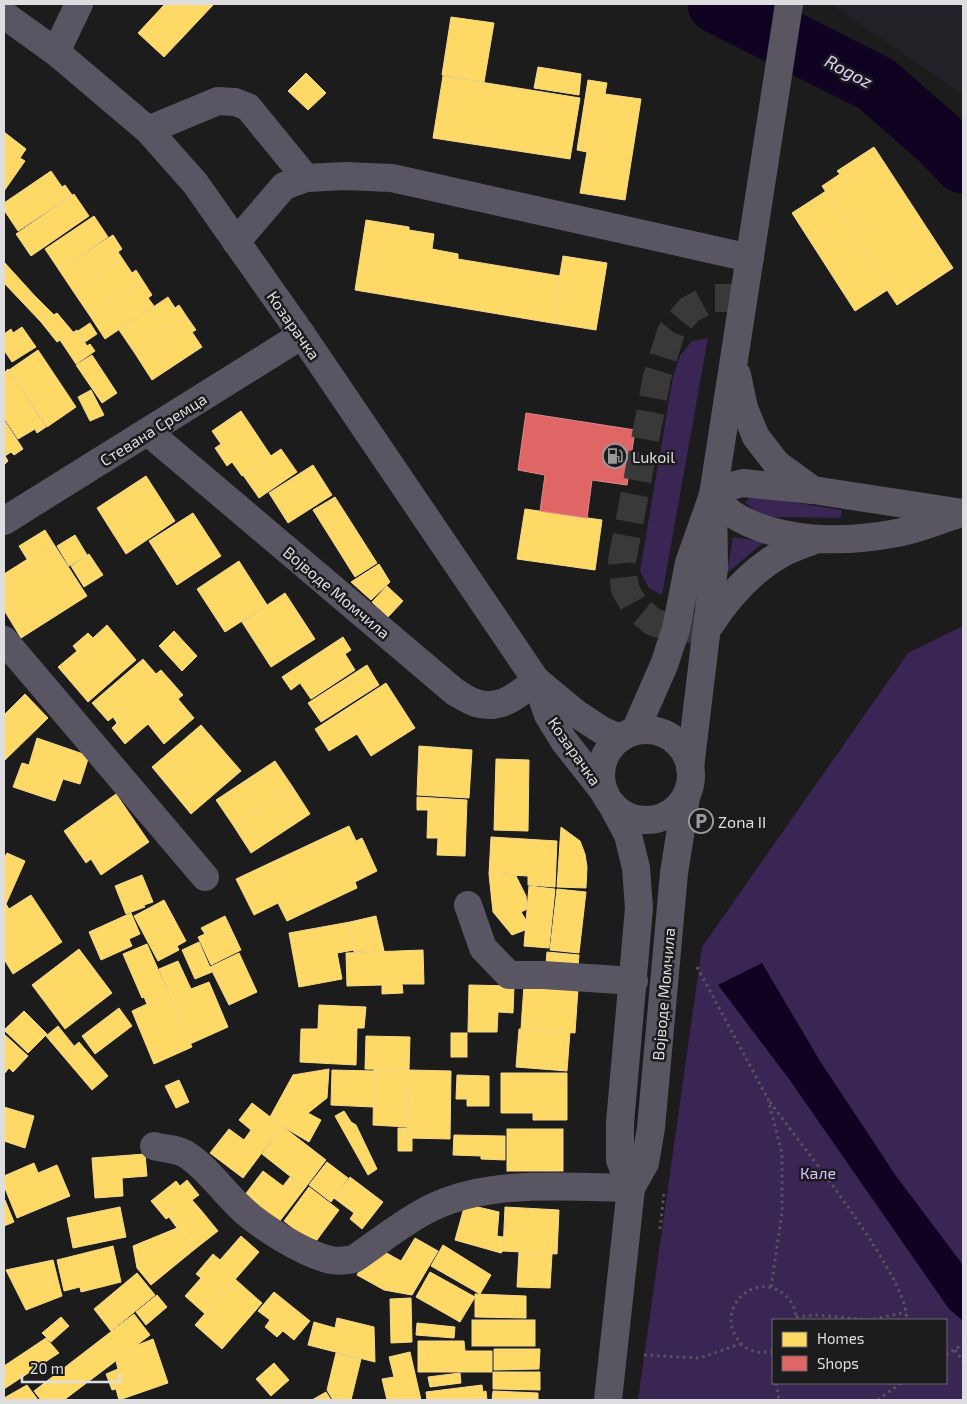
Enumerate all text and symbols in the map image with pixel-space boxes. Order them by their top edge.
water label: Rogoz [821,49,877,93]
street label: Козарачка [263,287,325,363]
street label: Стевана Сремца [96,389,210,469]
fuel station icon: Lukoil [602,443,628,469]
place label: Lukoil [632,447,675,466]
street label: Војводе Момчила [279,542,394,643]
street label: Козарачка [544,713,606,789]
parking icon: Zona II [688,808,714,834]
place label: Zona II [718,812,766,831]
street label: Војводе Момчила [648,927,679,1061]
park label: Кале [800,1163,836,1182]
legend [772,1319,947,1384]
text: Homes [817,1329,864,1347]
scale bar [22,1352,120,1384]
text: Shops [817,1354,859,1372]
text: 20 m [30,1359,64,1377]

